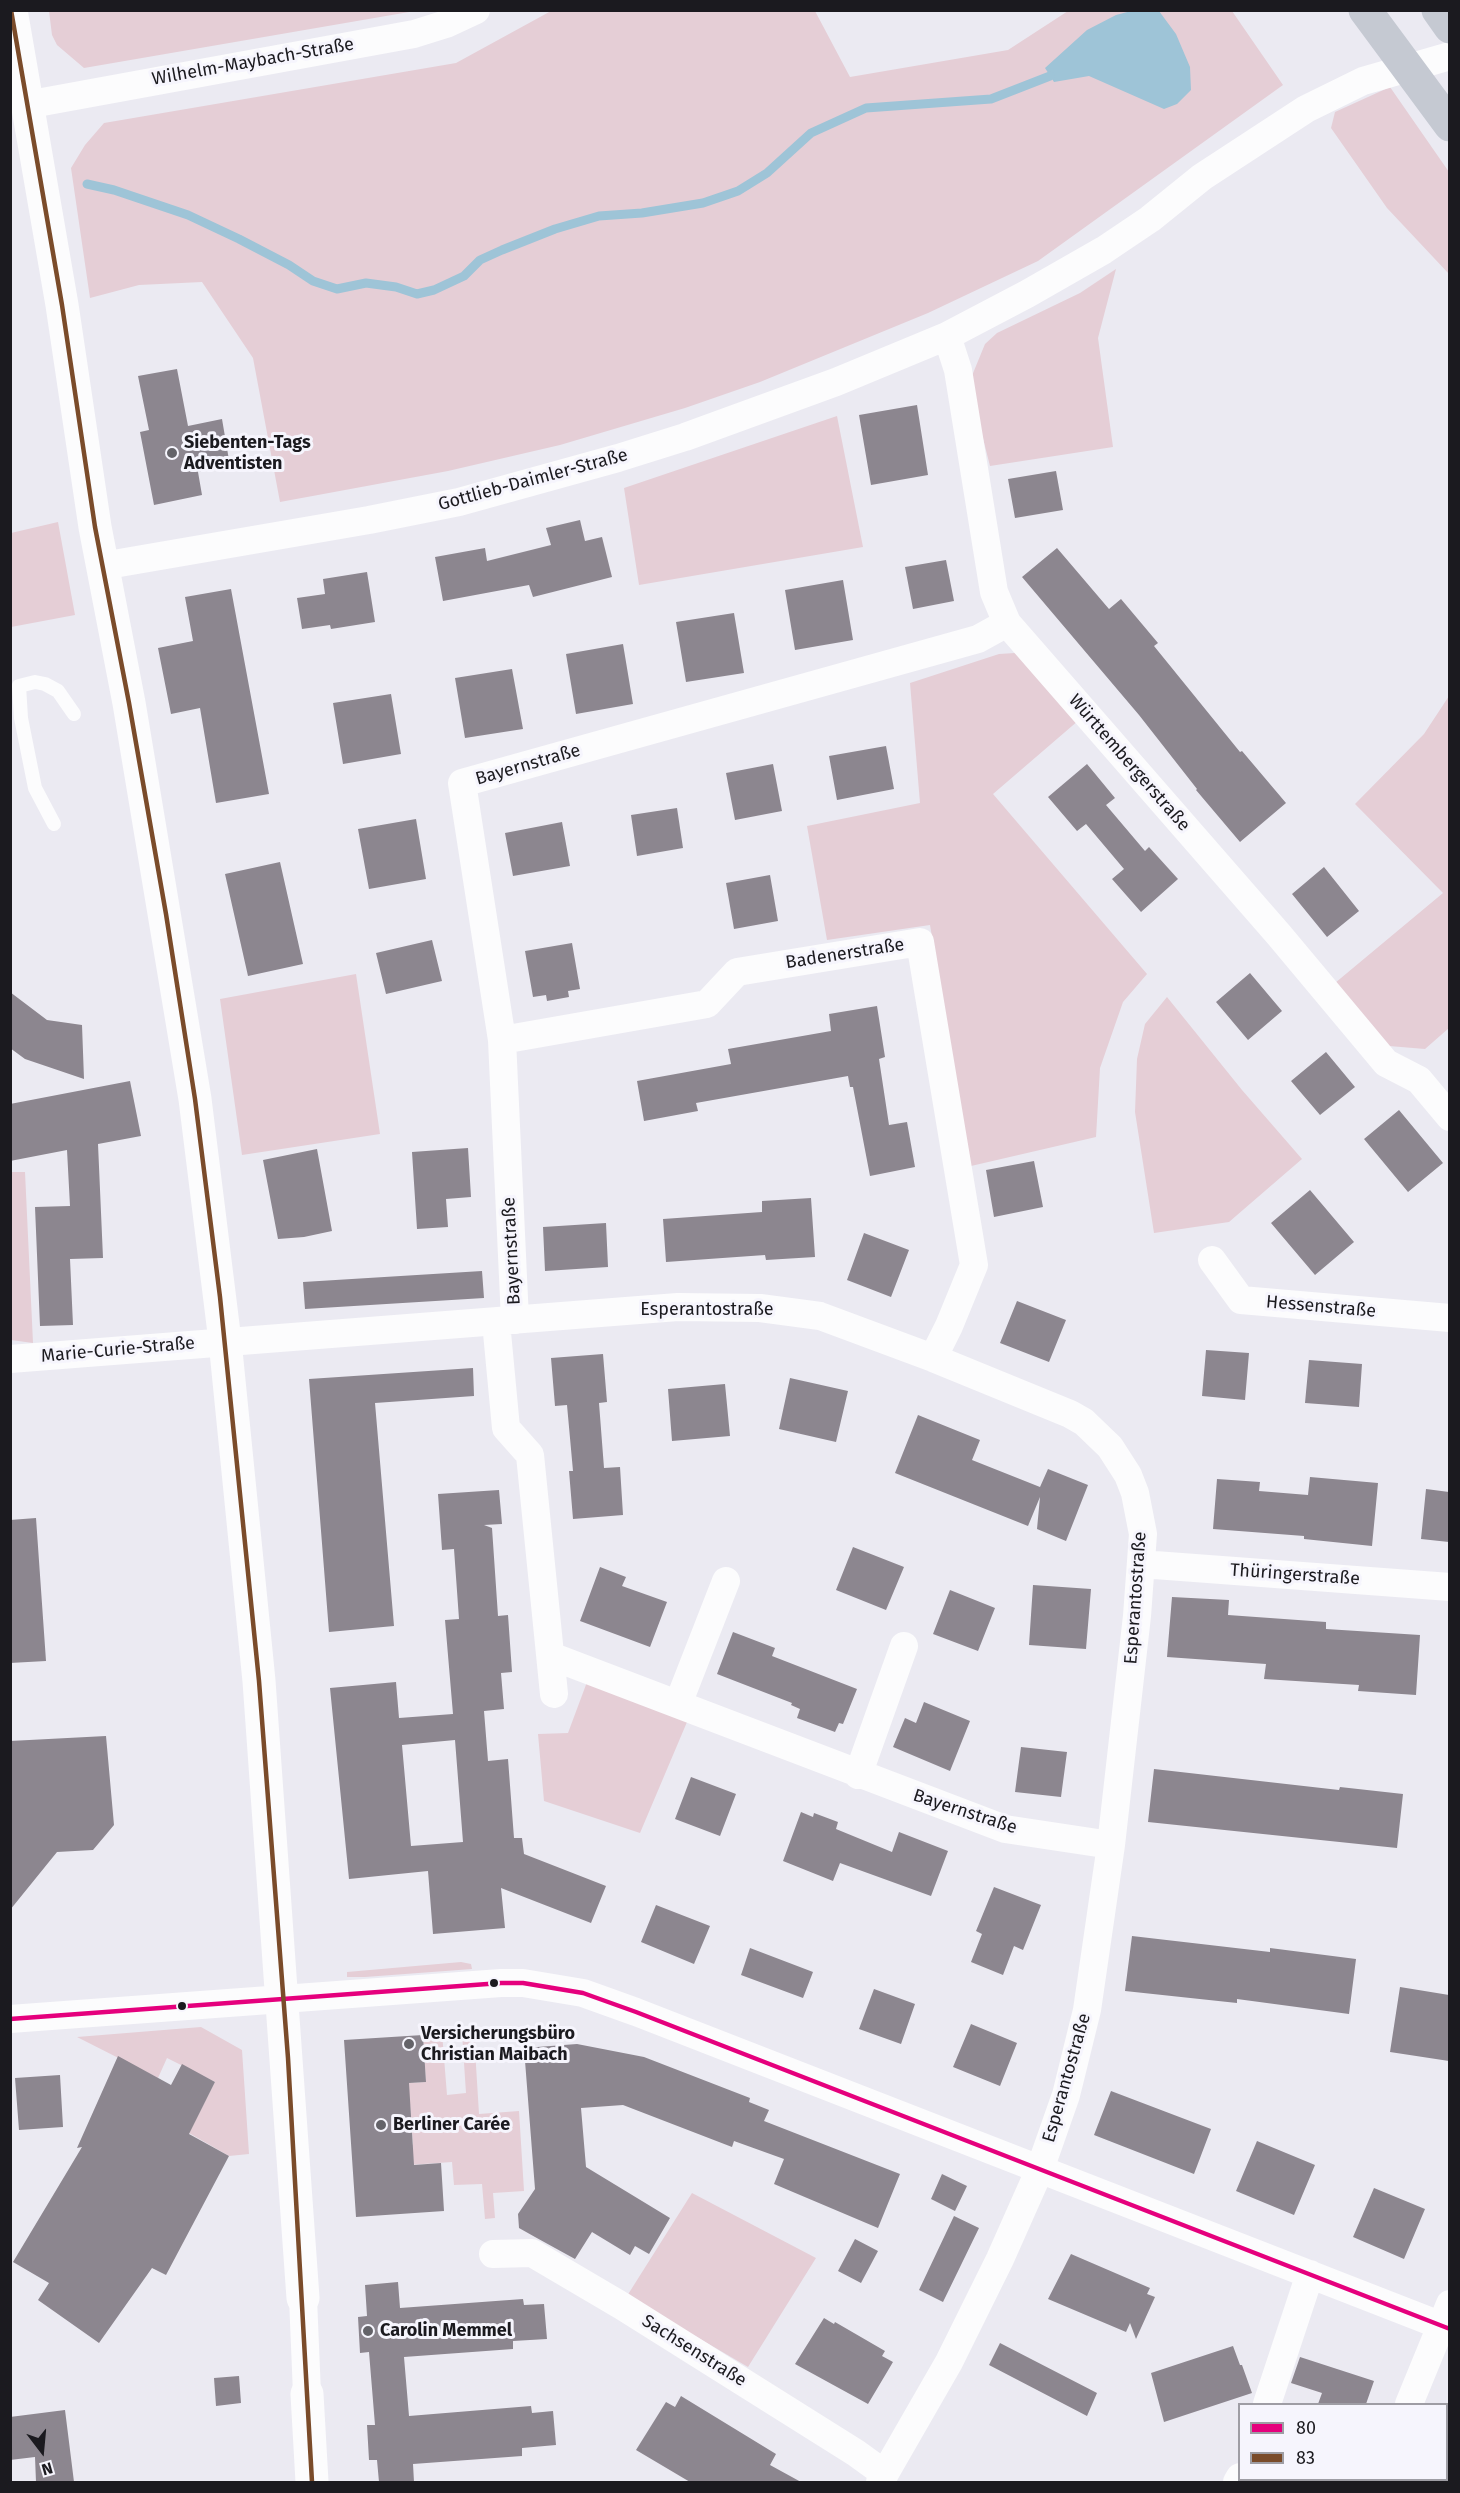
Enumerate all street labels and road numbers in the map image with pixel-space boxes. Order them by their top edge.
street label: Wilhelm-Maybach-Straße [150,34,356,90]
street label: Gottlieb-Daimler-Straße [436,444,630,516]
street label: Württembergerstraße [1064,690,1194,836]
street label: Bayernstraße [473,740,583,790]
street label: Badenerstraße [784,934,906,974]
street label: Bayernstraße [498,1196,526,1306]
street label: Hessenstraße [1265,1291,1377,1323]
street label: Esperantostraße [640,1299,774,1321]
street label: Marie-Curie-Straße [40,1333,196,1367]
street label: Esperantostraße [1121,1531,1151,1665]
street label: Thüringerstraße [1229,1560,1361,1590]
street label: Bayernstraße [910,1785,1020,1839]
street label: Esperantostraße [1038,2011,1096,2145]
street label: Sachsenstraße [638,2310,750,2392]

